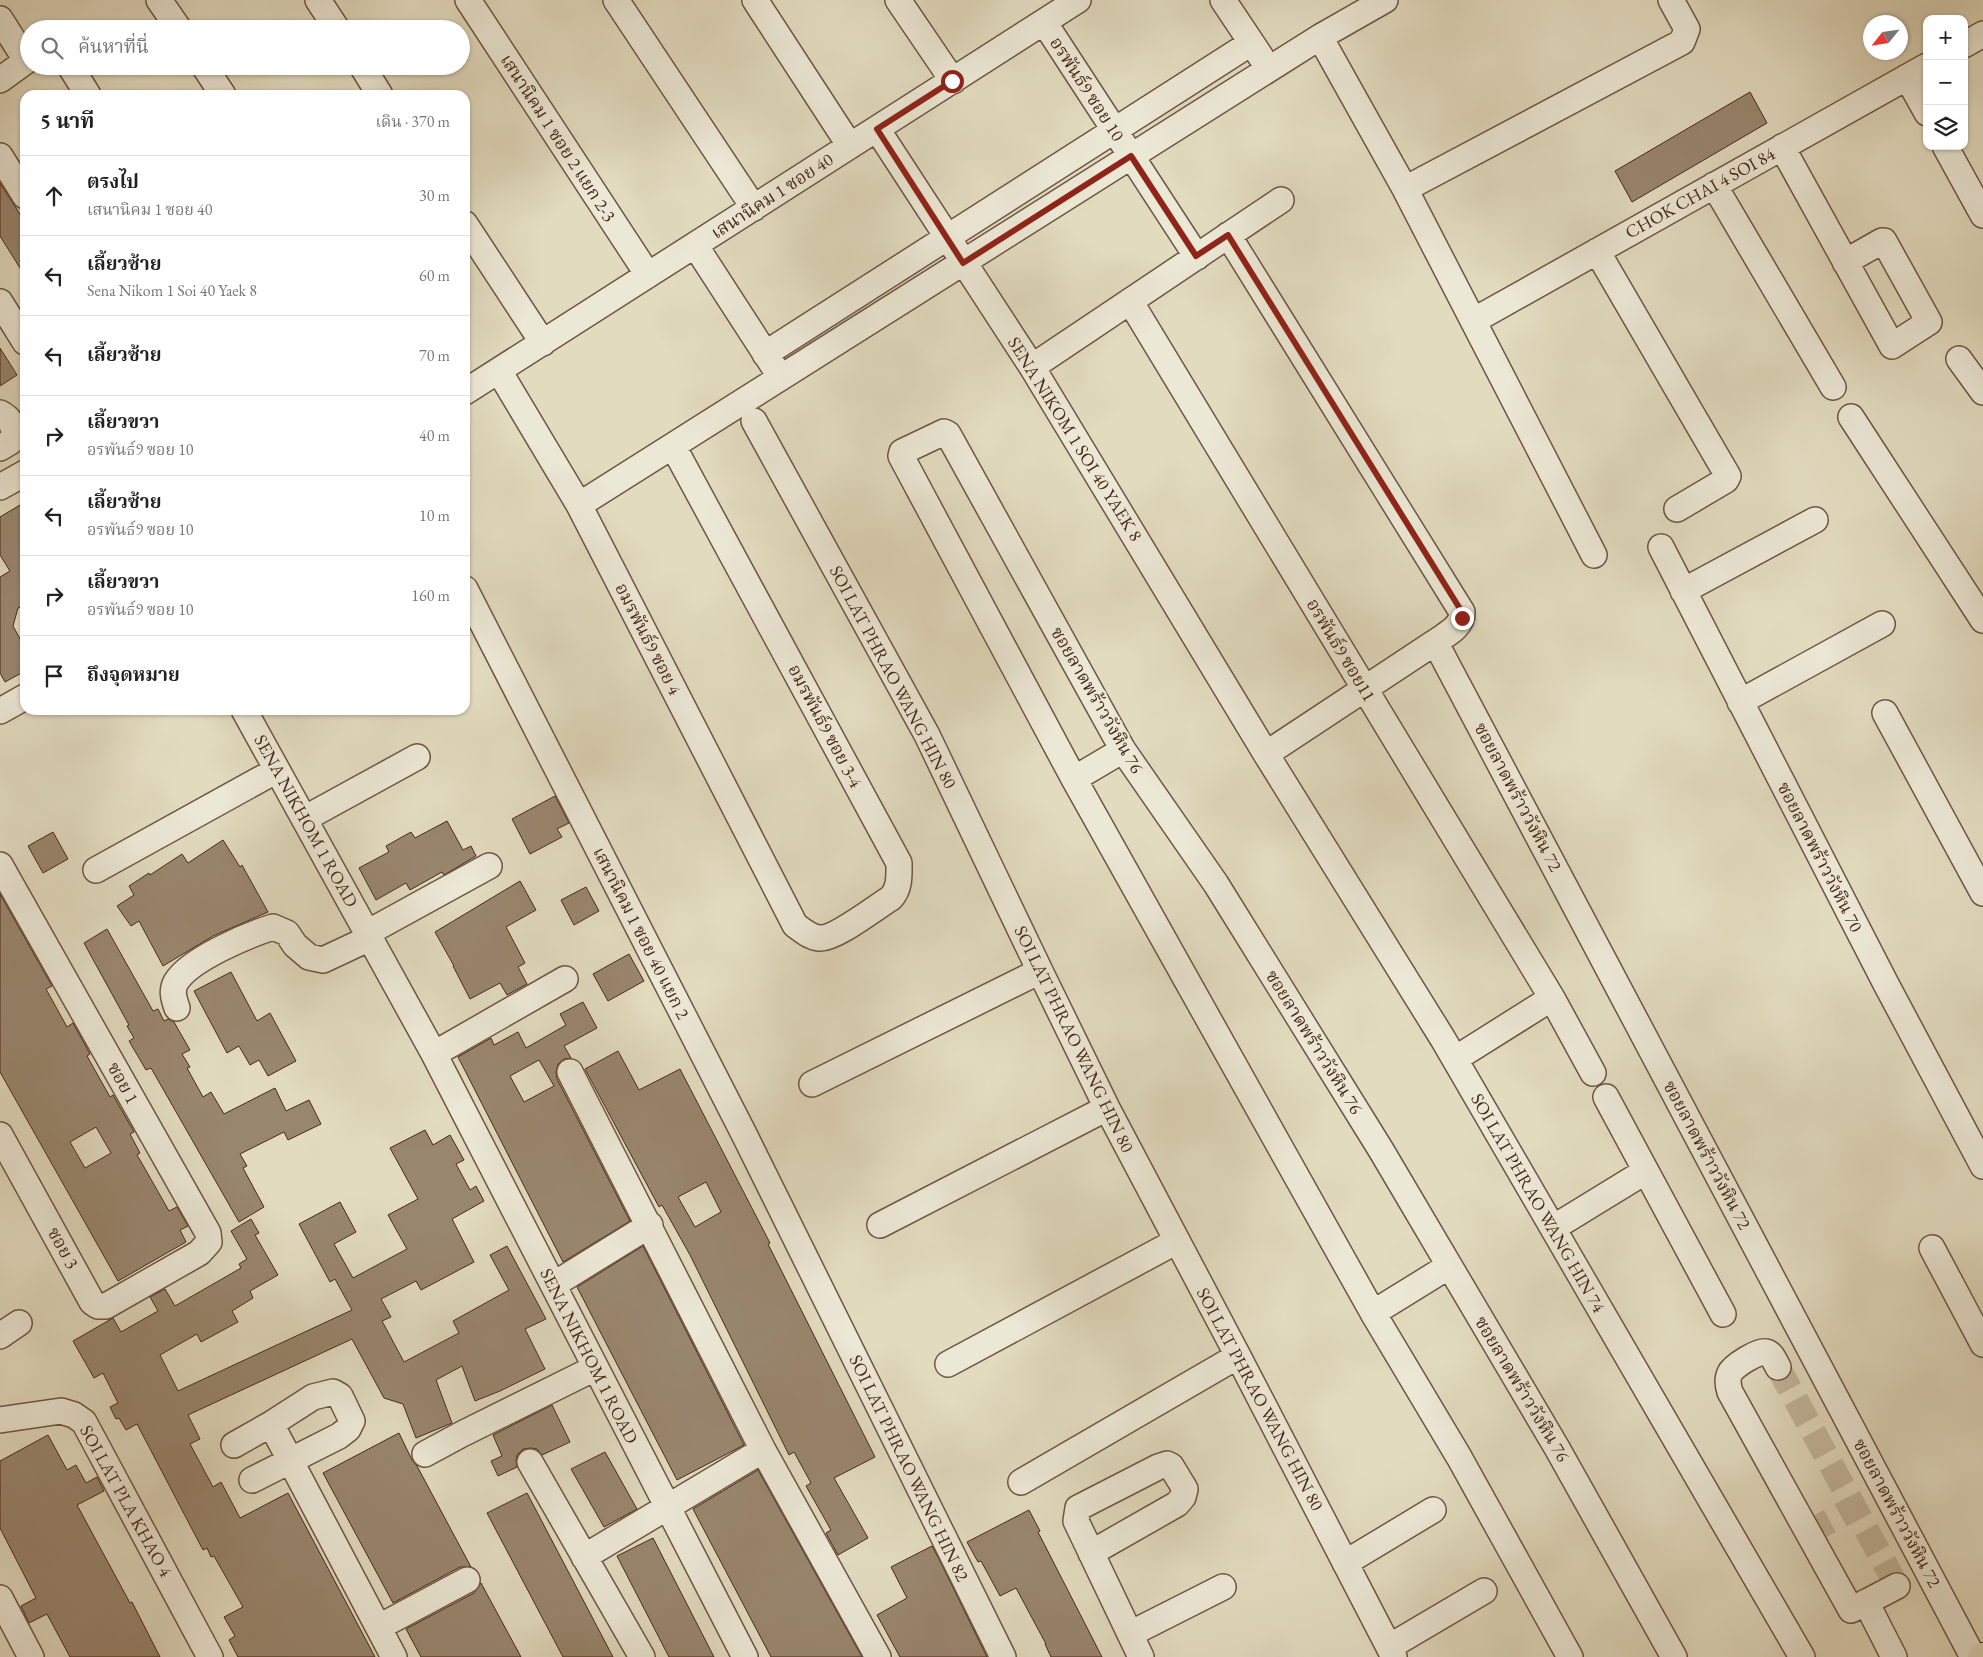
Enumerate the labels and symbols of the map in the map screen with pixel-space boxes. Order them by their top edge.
north arrow [1863,15,1908,60]
street label: อรพันธ์9 ซอย 10 [1045,32,1130,146]
street label: เสนานิคม 1 ซอย 2 แยก 2-3 [496,50,621,226]
route start [941,70,964,93]
street label: CHOK CHAI 4 SOI 84 [1621,142,1779,243]
street label: เสนานิคม 1 ซอย 40 [706,147,837,244]
street label: SENA NIKOM 1 SOI 40 YAEK 8 [1003,332,1148,545]
street label: SOI LAT PHRAO WANG HIN 80 [825,561,962,793]
street label: อมรพันธ์9 ซอย 4 [610,579,687,699]
street label: อรพันธ์9 ซอย11 [1302,594,1381,705]
route end [1451,607,1474,630]
street label: ซอยลาดพร้าววังหิน 76 [1046,622,1149,778]
street label: อมรพันธ์9 ซอย 3-4 [783,660,868,792]
street label: ซอยลาดพร้าววังหิน 72 [1469,718,1568,876]
street label: SENA NIKHOM 1 ROAD [249,730,363,911]
street label: ซอยลาดพร้าววังหิน 70 [1773,778,1868,936]
street label: เสนานิคม 1 ซอย 40 แยก 2 [588,843,695,1023]
street label: SOI LAT PHRAO WANG HIN 80 [1009,922,1140,1156]
street label: ซอยลาดพร้าววังหิน 76 [1261,965,1368,1118]
street label: ซอย 1 [103,1058,144,1108]
street label: ซอยลาดพร้าววังหิน 72 [1658,1076,1757,1234]
street label: SOI LAT PHRAO WANG HIN 74 [1466,1089,1611,1317]
street label: ซอย 3 [43,1223,84,1273]
street label: SENA NIKHOM 1 ROAD [535,1264,644,1447]
street label: SOI LAT PHRAO WANG HIN 80 [1192,1283,1329,1515]
street label: ซอยลาดพร้าววังหิน 76 [1470,1312,1575,1466]
street label: SOI LAT PHRAO WANG HIN 82 [844,1351,975,1585]
street label: SOI LAT PLA KHAO 4 [75,1421,178,1581]
street label: ซอยลาดพร้าววังหิน 72 [1848,1434,1947,1592]

